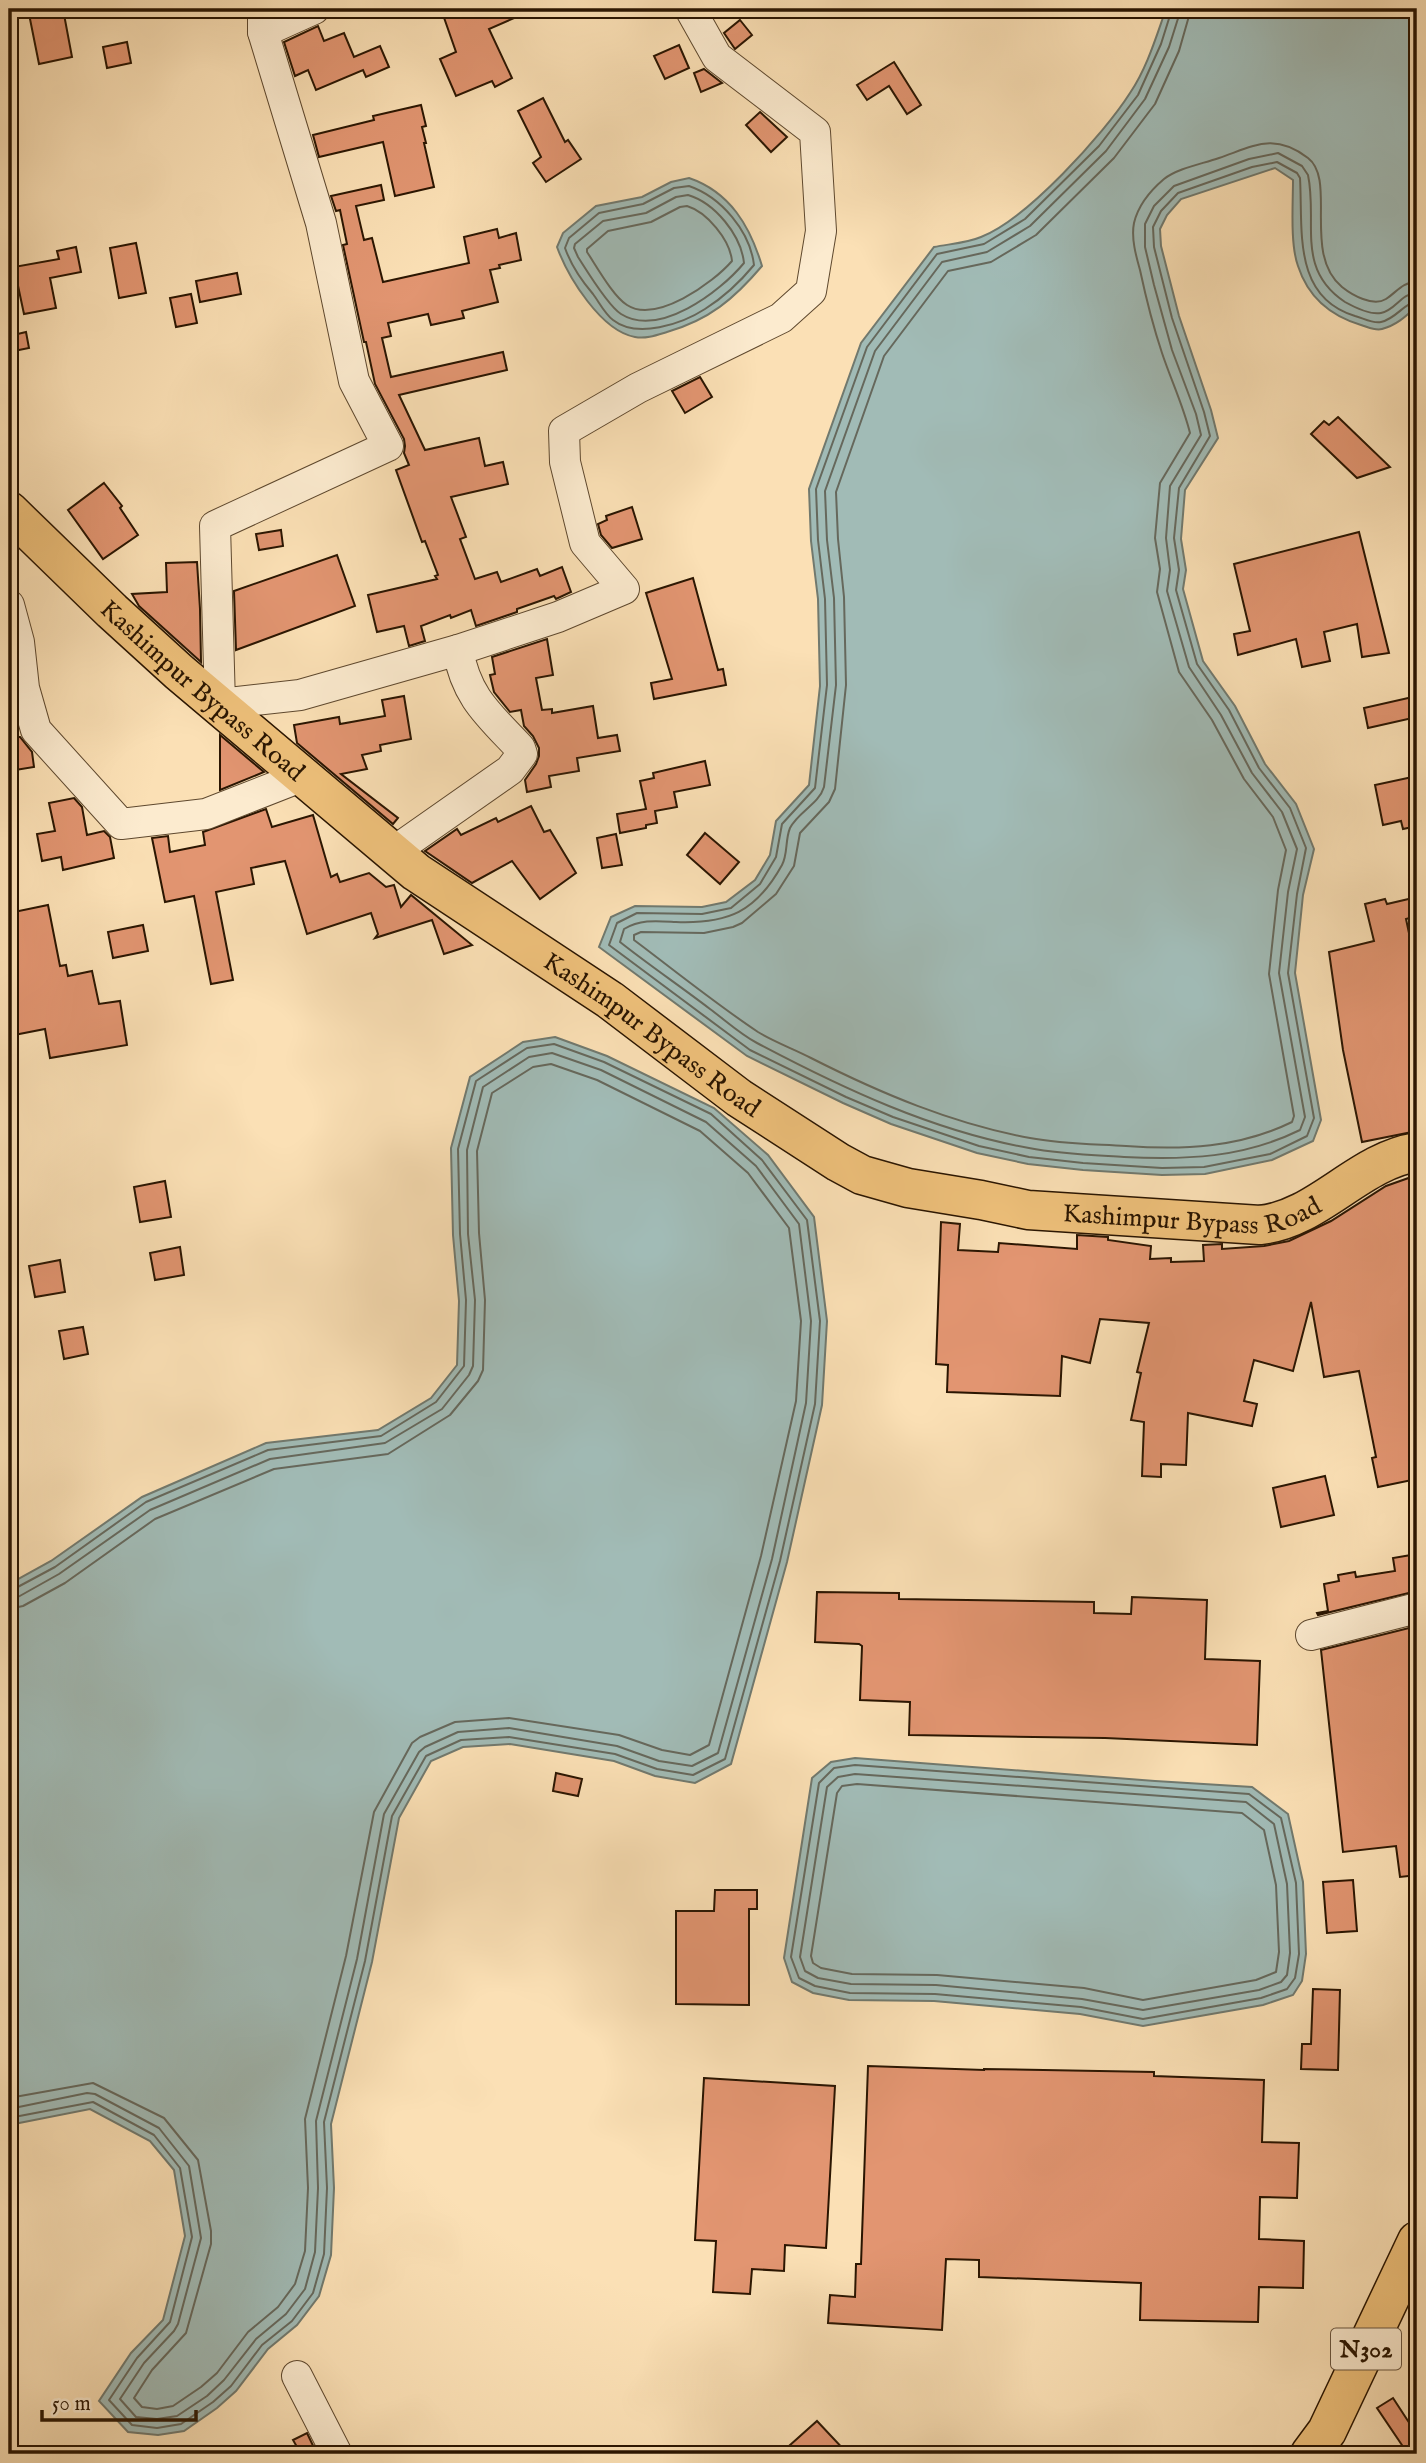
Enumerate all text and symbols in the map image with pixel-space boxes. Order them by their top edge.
street label: Kashimpur Bypass Road [92,593,311,789]
street label: Kashimpur Bypass Road [537,946,766,1126]
street label: Kashimpur Bypass Road [1062,1190,1328,1243]
road number: N302 [1331,2328,1401,2370]
scale bar [42,2379,196,2423]
text: 50 m [52,2391,91,2418]

